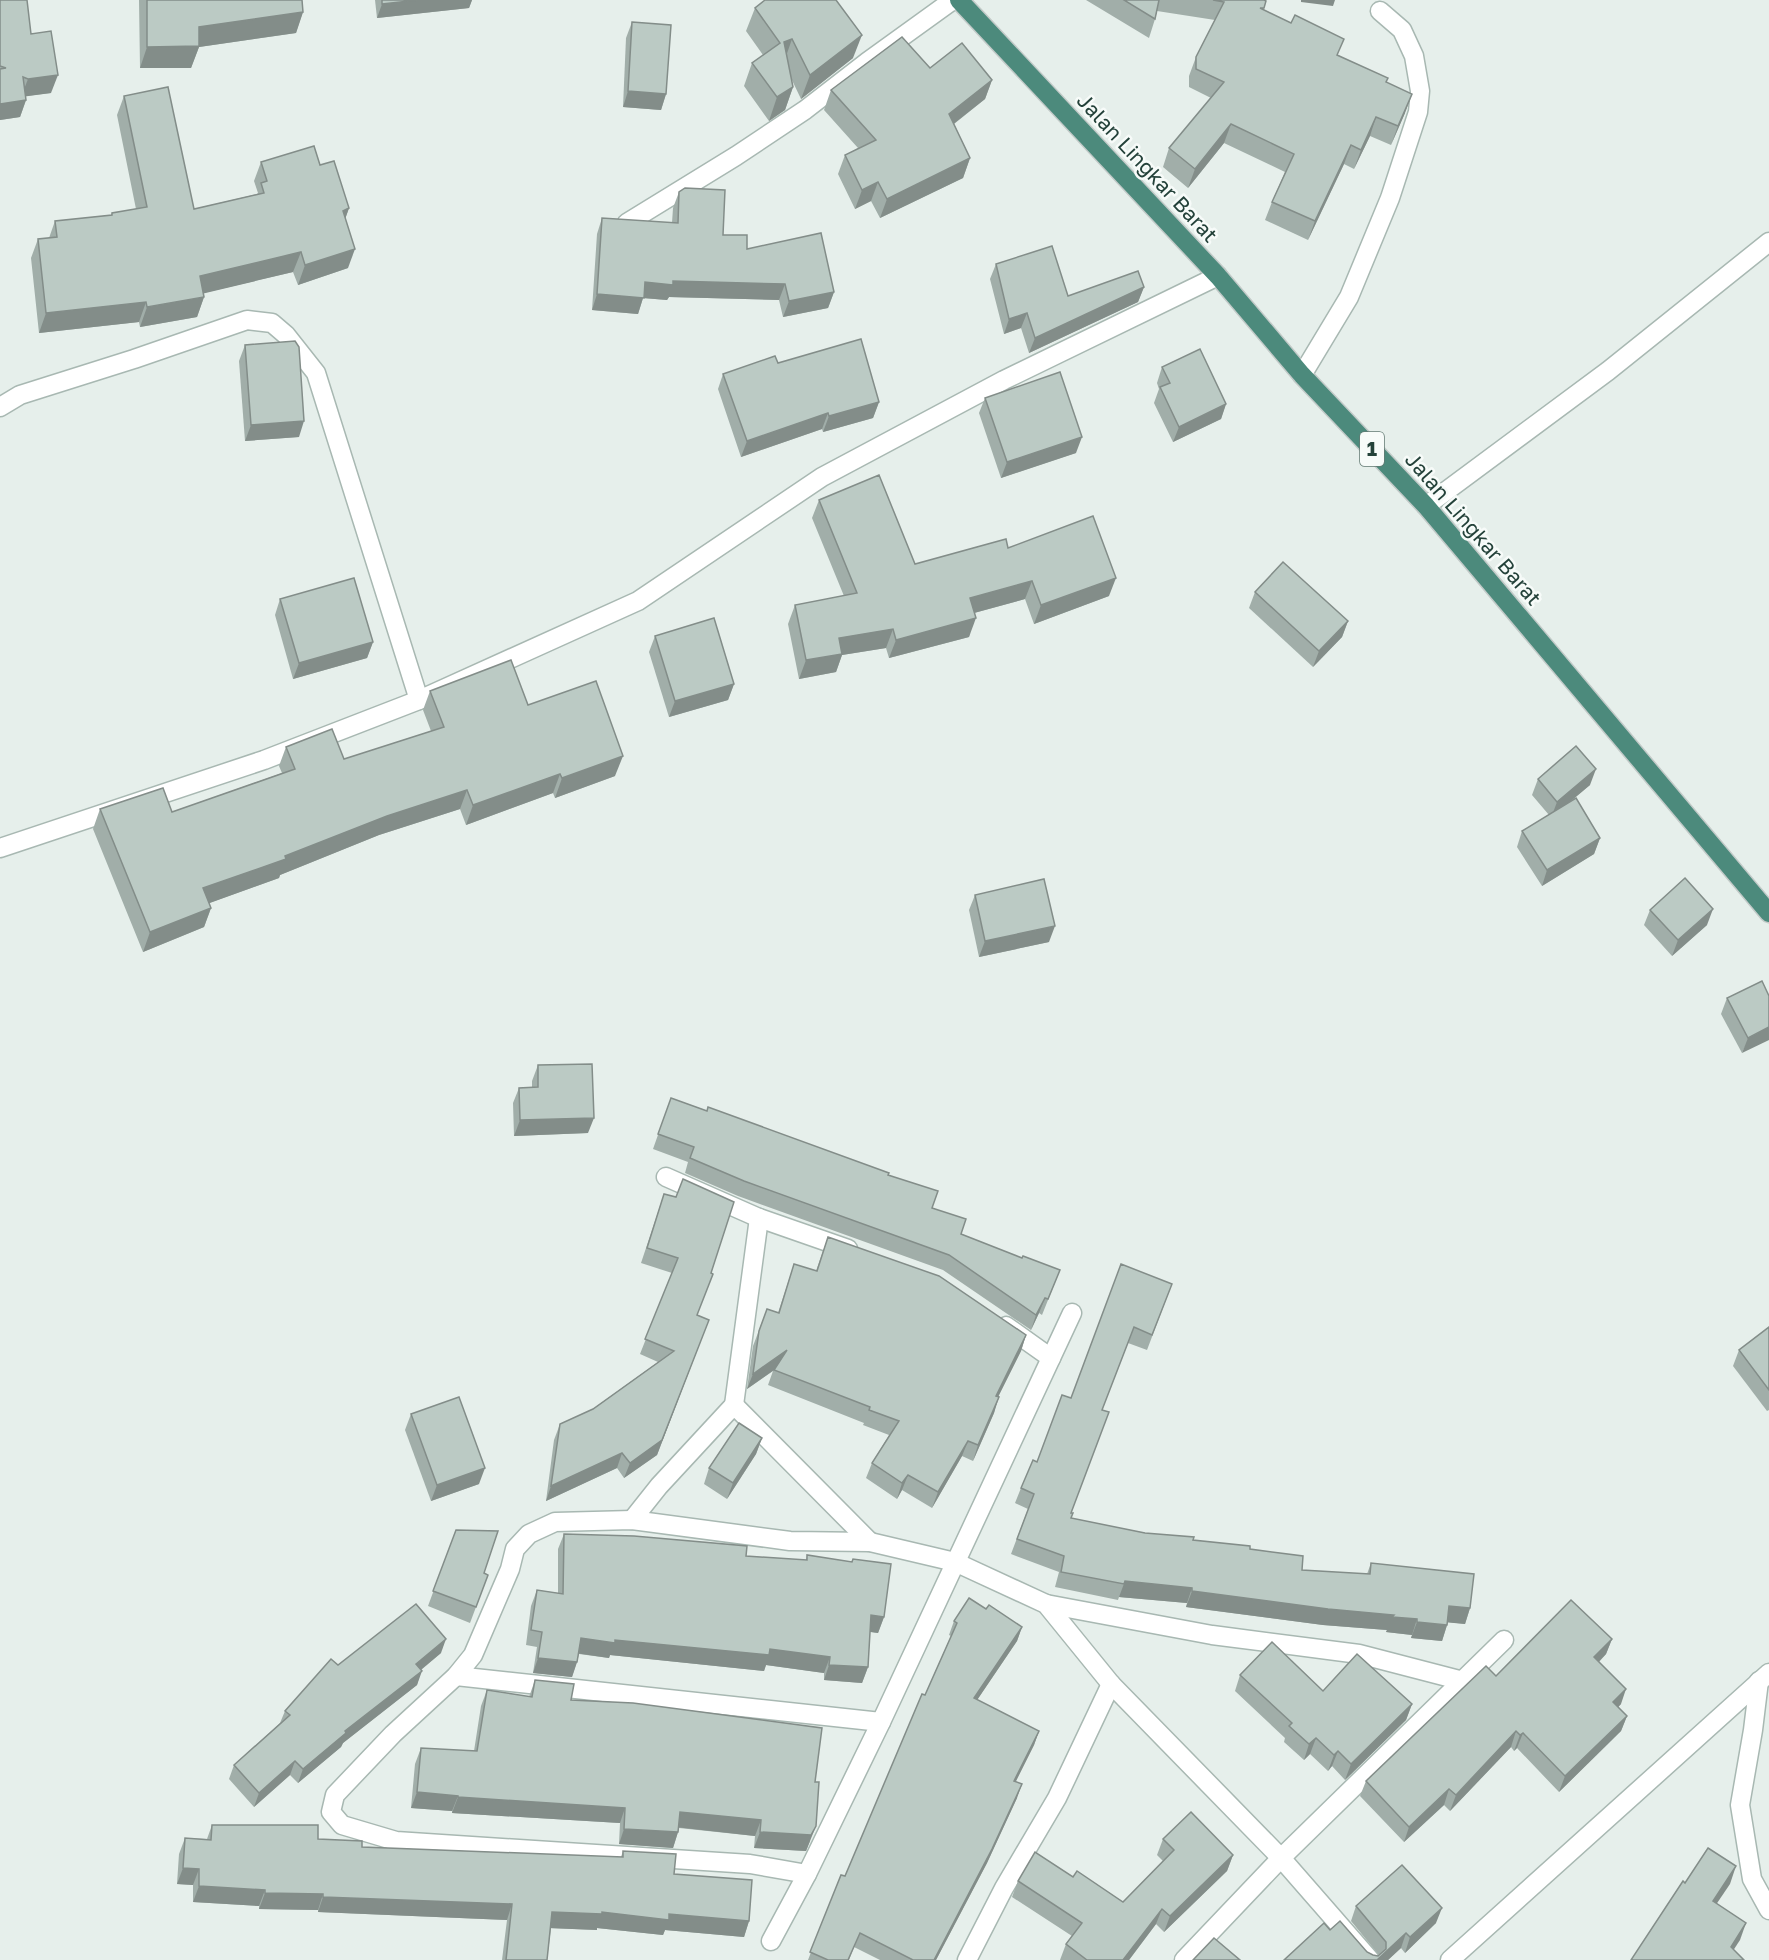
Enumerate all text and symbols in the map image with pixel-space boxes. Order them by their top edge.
street label: Jalan Lingkar Barat [1072,87,1224,247]
road number: 1 [1360,432,1384,466]
street label: Jalan Lingkar Barat [1400,446,1547,610]

